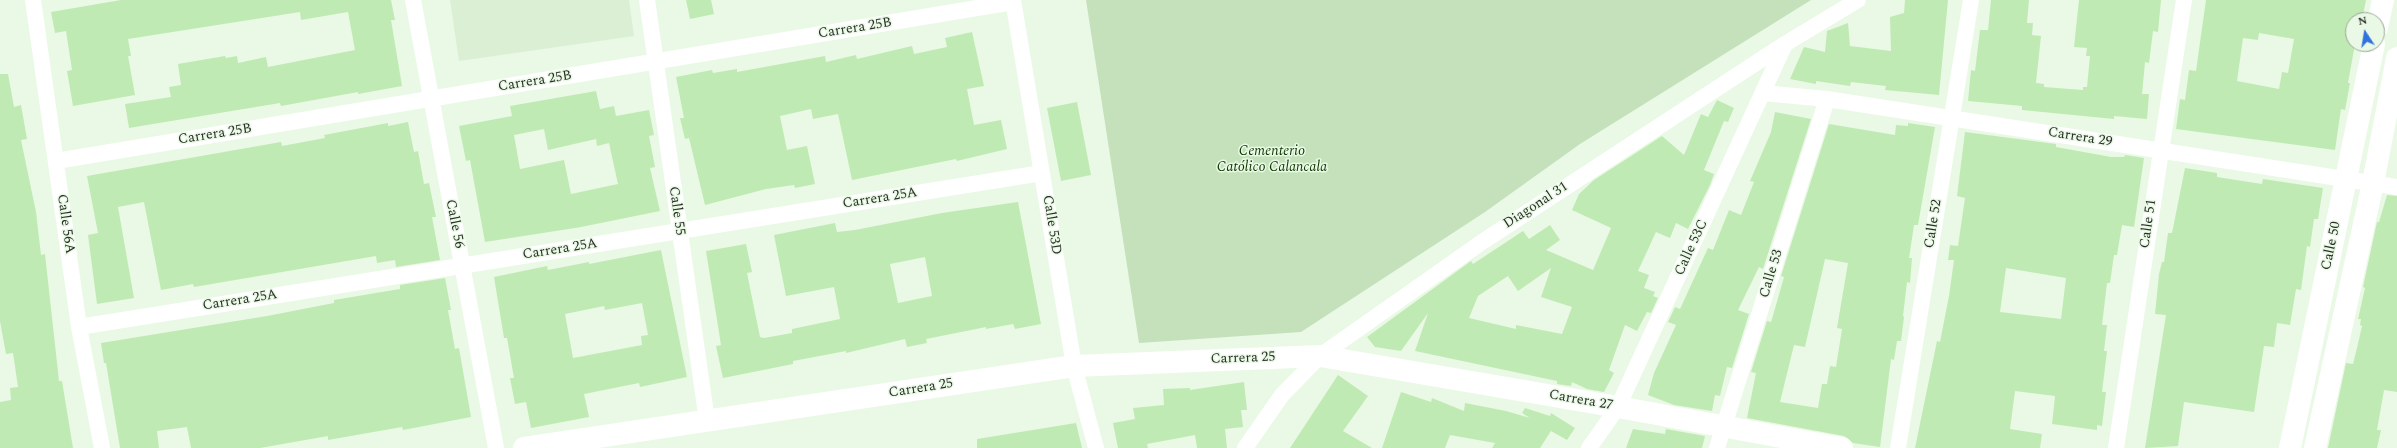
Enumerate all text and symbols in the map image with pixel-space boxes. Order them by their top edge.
north arrow [2345,12,2385,52]
text: N [2356,12,2369,30]
street label: Carrera 25B [817,15,893,43]
street label: Carrera 25B [497,68,573,96]
street label: Carrera 25B [177,121,253,149]
street label: Carrera 29 [2047,125,2113,151]
park label: Cementerio Católico Calancala [1217,144,1327,176]
street label: Diagonal 31 [1501,179,1571,233]
street label: Calle 55 [664,185,688,237]
street label: Carrera 25A [841,185,919,213]
street label: Calle 56A [53,193,77,255]
street label: Calle 53D [1038,194,1064,256]
street label: Calle 56 [441,198,467,250]
street label: Calle 52 [1922,198,1946,250]
street label: Calle 51 [2137,198,2161,250]
street label: Calle 53C [1672,217,1712,279]
street label: Calle 50 [2319,220,2345,272]
street label: Carrera 25A [521,236,599,264]
street label: Calle 53 [1757,248,1787,300]
street label: Carrera 25A [201,287,279,315]
street label: Carrera 25 [1210,349,1276,369]
street label: Carrera 25 [888,376,954,402]
street label: Carrera 27 [1548,387,1614,415]

